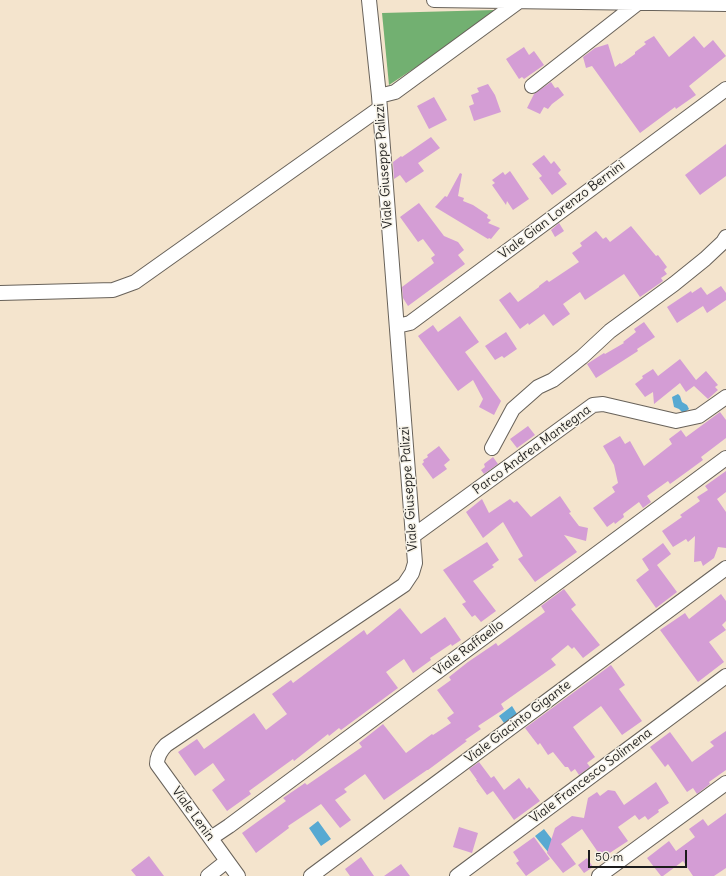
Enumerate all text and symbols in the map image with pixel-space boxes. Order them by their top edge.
street label: Viale Giuseppe Palizzi [372,103,396,229]
street label: Viale Gian Lorenzo Bernini [496,158,628,262]
street label: Parco Andrea Mantegna [470,402,594,498]
street label: Viale Giuseppe Palizzi [397,426,421,552]
street label: Viale Raffaello [431,617,507,679]
street label: Viale Giacinto Gigante [462,677,574,767]
street label: Viale Francesco Solimena [527,725,655,827]
street label: Viale Lenin [168,784,218,844]
scale bar [590,842,689,868]
text: 50 m [595,849,623,864]

